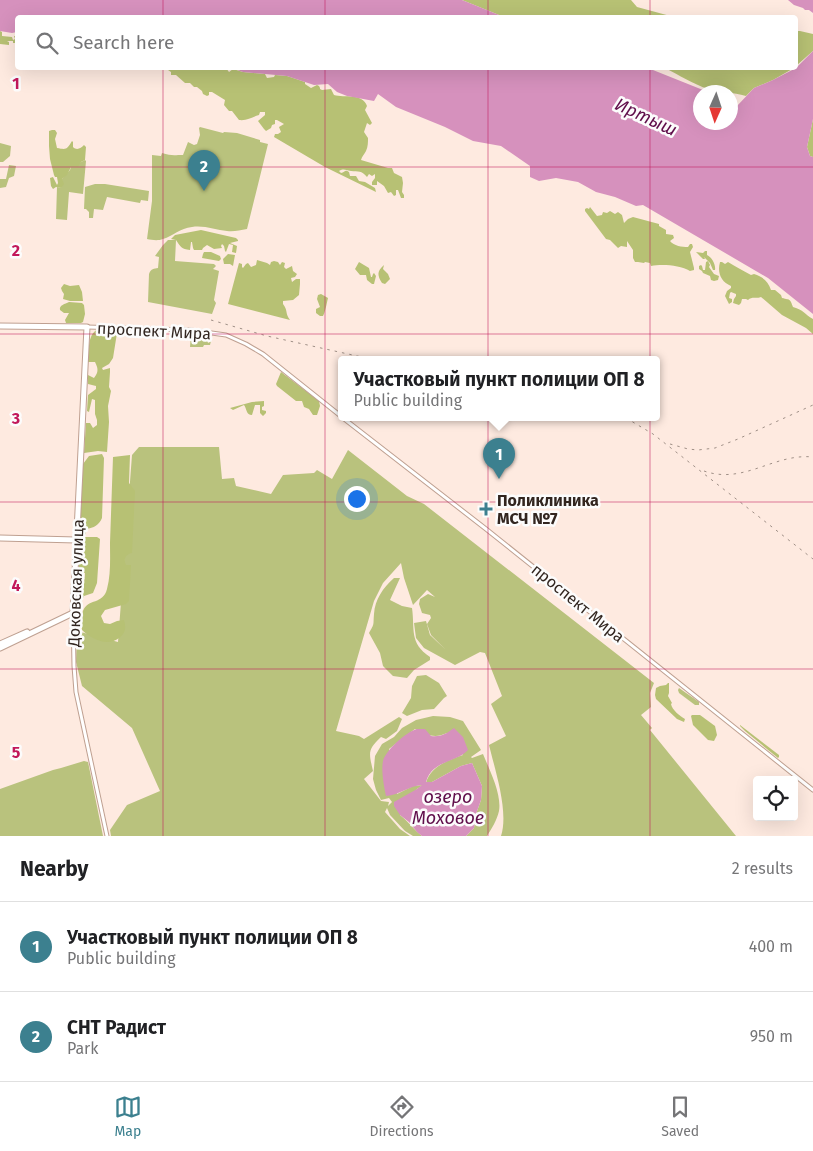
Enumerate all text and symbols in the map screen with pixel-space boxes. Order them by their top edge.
search box [15,15,798,70]
icon: search [33,29,61,57]
text: Search here [73,31,174,54]
text: 1 [12,74,20,93]
north arrow [693,85,738,130]
water label: Иртыш [611,93,681,141]
pin: 2 [188,150,220,191]
text: 2 [12,241,20,260]
street label: проспект Мира [97,319,211,343]
popup [338,356,660,421]
text: Участковый пункт полиции ОП 8 [354,368,644,391]
text: Public building [354,391,462,410]
text: 3 [11,409,20,428]
pin: 1 [483,438,515,479]
your location [344,486,370,512]
place label: Поликлиника МСЧ №7 [497,491,599,528]
marker: Поликлиника МСЧ №7 [479,502,493,516]
street label: Доковская улица [64,519,88,648]
street label: проспект Мира [528,560,628,646]
text: 4 [11,576,21,595]
text: 5 [12,743,21,762]
map controls [753,776,798,821]
button: locate [753,776,798,821]
water label: озеро Моховое [412,786,484,829]
text: Nearby [20,856,88,882]
text: 2 results [732,859,793,878]
text: Участковый пункт полиции ОП 8 [67,926,358,949]
text: 1 [32,937,40,956]
text: 400 m [749,937,793,956]
text: Public building [67,949,175,968]
text: СНТ Радист [67,1016,166,1039]
text: 2 [32,1027,40,1046]
text: 950 m [750,1027,793,1046]
text: Park [67,1039,99,1058]
tab: Map [114,1093,142,1140]
tab: Directions [369,1093,434,1140]
tab: Saved [661,1093,699,1140]

